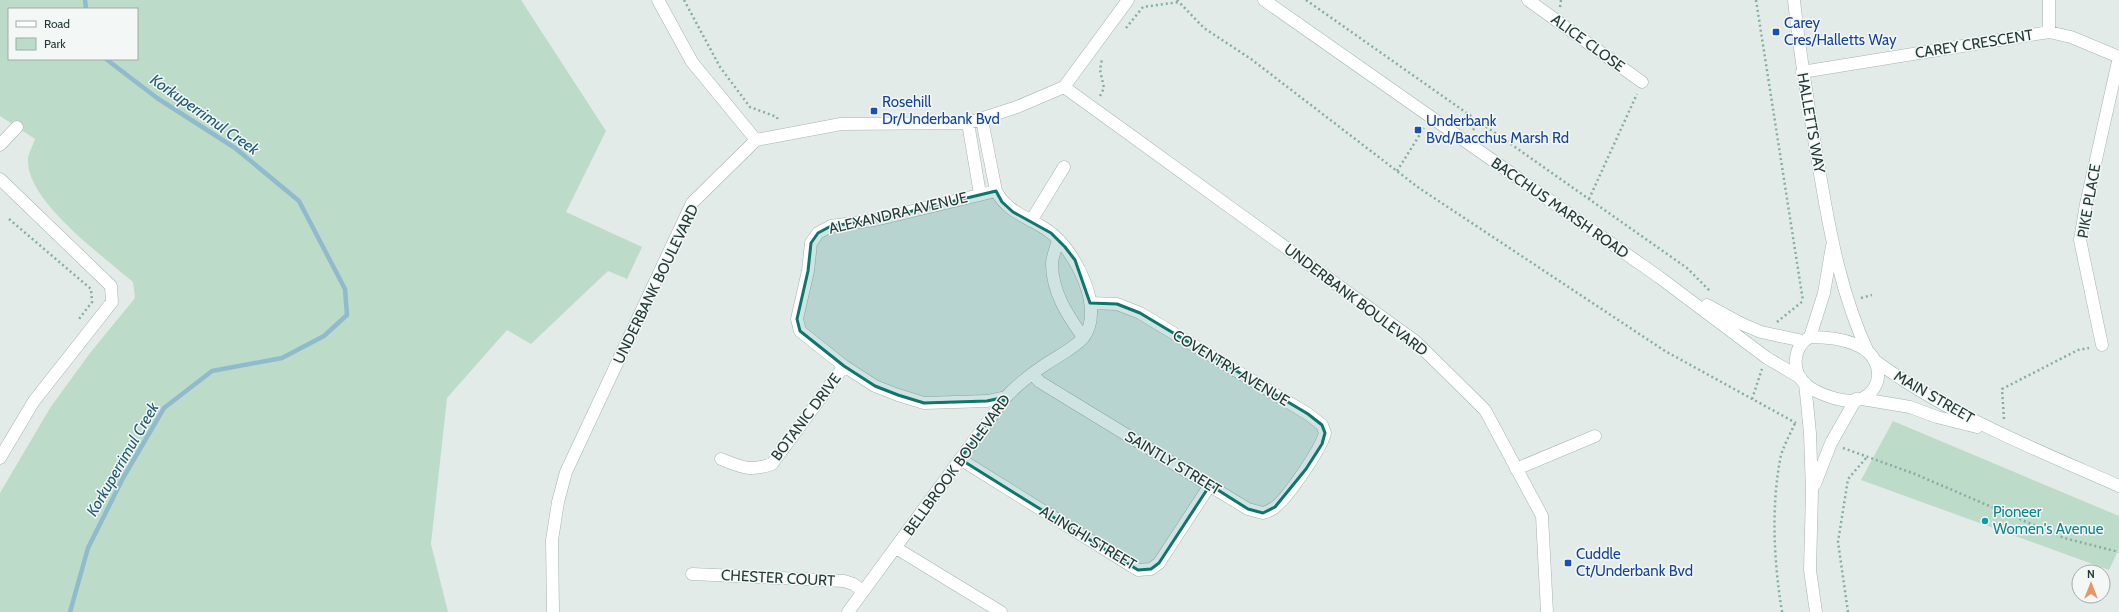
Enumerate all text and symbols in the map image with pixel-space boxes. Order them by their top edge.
legend [8,8,138,60]
street label: ALICE CLOSE [1548,10,1628,76]
place label: Carey Cres/Halletts Way [1784,14,1897,49]
text: Road [44,16,70,31]
street label: CAREY CRESCENT [1914,26,2034,62]
marker: Carey Cres/Halletts Way [1771,27,1781,37]
text: Park [44,36,66,51]
water label: Korkuperrimul Creek [147,70,264,160]
street label: HALLETTS WAY [1793,71,1829,175]
place label: Rosehill Dr/Underbank Bvd [882,93,1000,128]
marker: Rosehill Dr/Underbank Bvd [869,106,879,116]
place label: Underbank Bvd/Bacchus Marsh Rd [1426,112,1569,147]
marker: Underbank Bvd/Bacchus Marsh Rd [1413,125,1423,135]
street label: BACCHUS MARSH ROAD [1488,154,1632,262]
street label: PIKE PLACE [2074,162,2104,240]
street label: ALEXANDRA AVENUE [827,188,969,238]
street label: UNDERBANK BOULEVARD [610,201,703,367]
street label: UNDERBANK BOULEVARD [1281,240,1431,360]
street label: COVENTRY AVENUE [1169,326,1293,410]
street label: MAIN STREET [1891,367,1977,427]
street label: BOTANIC DRIVE [767,370,845,464]
street label: BELLBROOK BOULEVARD [900,391,1014,539]
water label: Korkuperrimul Creek [82,398,163,519]
street label: SAINTLY STREET [1122,427,1224,499]
street label: ALINGHI STREET [1036,502,1140,574]
place label: Pioneer Women's Avenue [1993,503,2104,538]
marker: Pioneer Women's Avenue [1980,516,1990,526]
place label: Cuddle Ct/Underbank Bvd [1576,545,1693,580]
marker: Cuddle Ct/Underbank Bvd [1563,558,1573,568]
north arrow [2071,564,2111,604]
street label: CHESTER COURT [721,566,835,590]
text: N [2087,567,2095,581]

